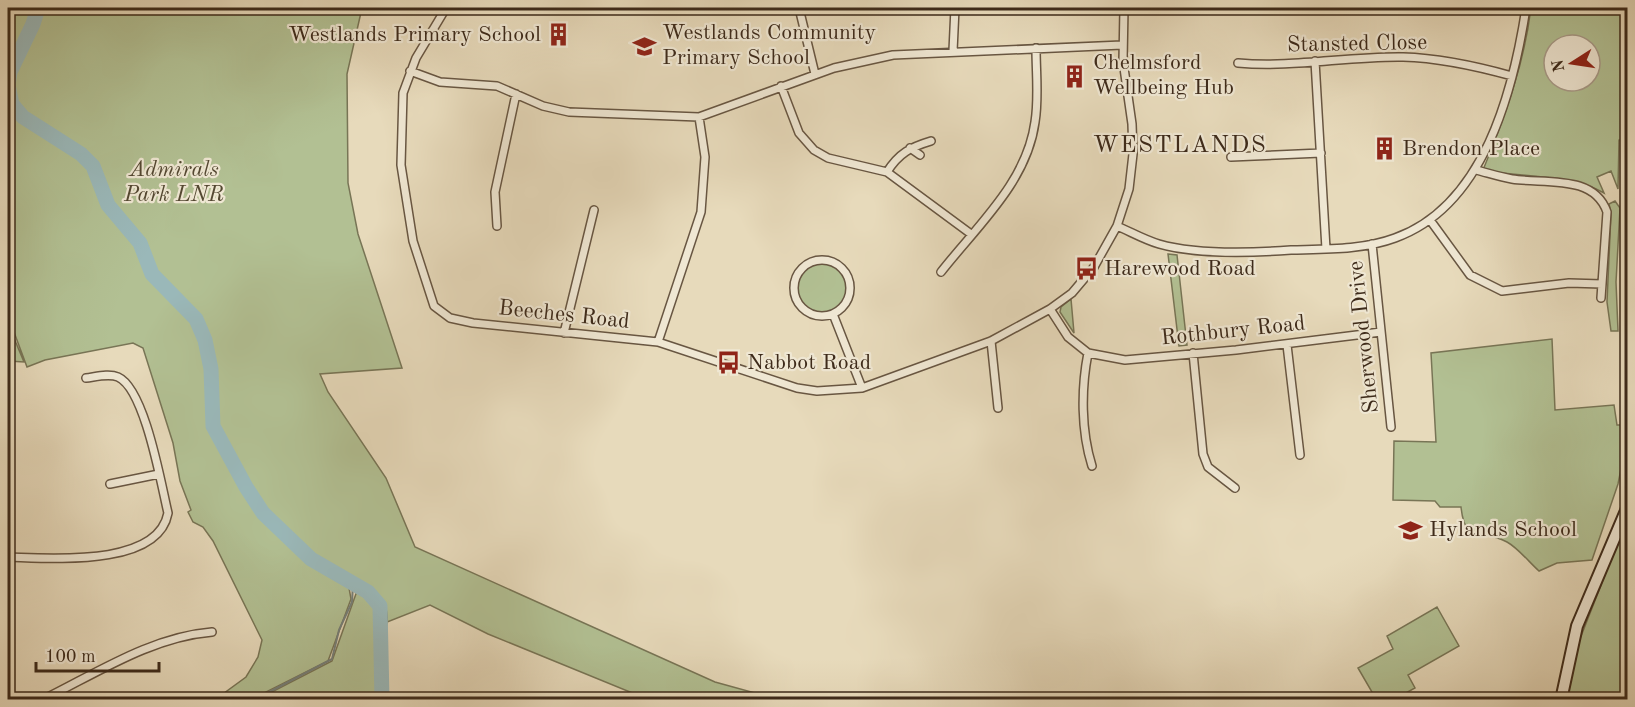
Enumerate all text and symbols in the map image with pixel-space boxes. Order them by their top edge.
building icon: Westlands Primary School [546,22,572,48]
place label: Westlands Community Primary School [662,22,876,69]
place label: Westlands Primary School [288,24,541,46]
street label: Stansted Close [1287,32,1427,56]
school or university icon: Westlands Community Primary School [631,33,657,59]
north arrow [1542,33,1602,93]
place label: Chelmsford Wellbeing Hub [1093,52,1234,99]
text: N [1550,57,1568,73]
building icon: Chelmsford Wellbeing Hub [1062,63,1088,89]
district label: WESTLANDS [1093,134,1267,158]
building icon: Brendon Place [1371,136,1397,162]
place label: Brendon Place [1402,138,1540,160]
park label: Admirals Park LNR [123,159,224,206]
bus stop icon: Harewood Road [1073,256,1099,282]
place label: Harewood Road [1104,258,1256,280]
street label: Sherwood Drive [1345,260,1383,414]
street label: Beeches Road [497,297,631,333]
street label: Rothbury Road [1160,312,1306,350]
bus stop icon: Nabbot Road [716,350,742,376]
place label: Nabbot Road [747,352,871,374]
school or university icon: Hylands School [1398,517,1424,543]
place label: Hylands School [1429,519,1577,541]
scale bar [36,635,159,673]
text: 100 m [45,648,96,666]

